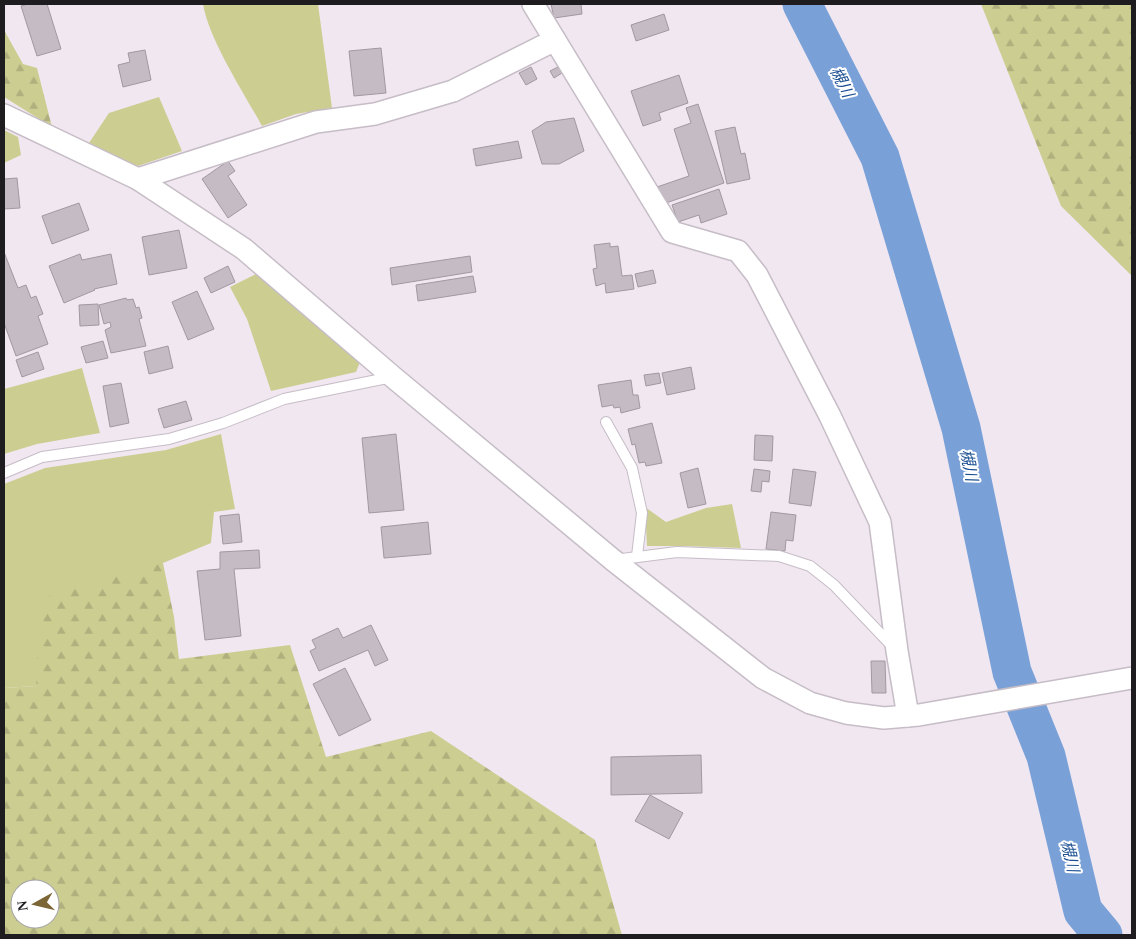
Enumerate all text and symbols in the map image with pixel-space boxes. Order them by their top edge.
water label: 槻川 [827,64,858,102]
water label: 槻川 [957,448,981,484]
water label: 槻川 [1058,838,1082,875]
north arrow [10,879,60,929]
text: N [14,900,31,912]

